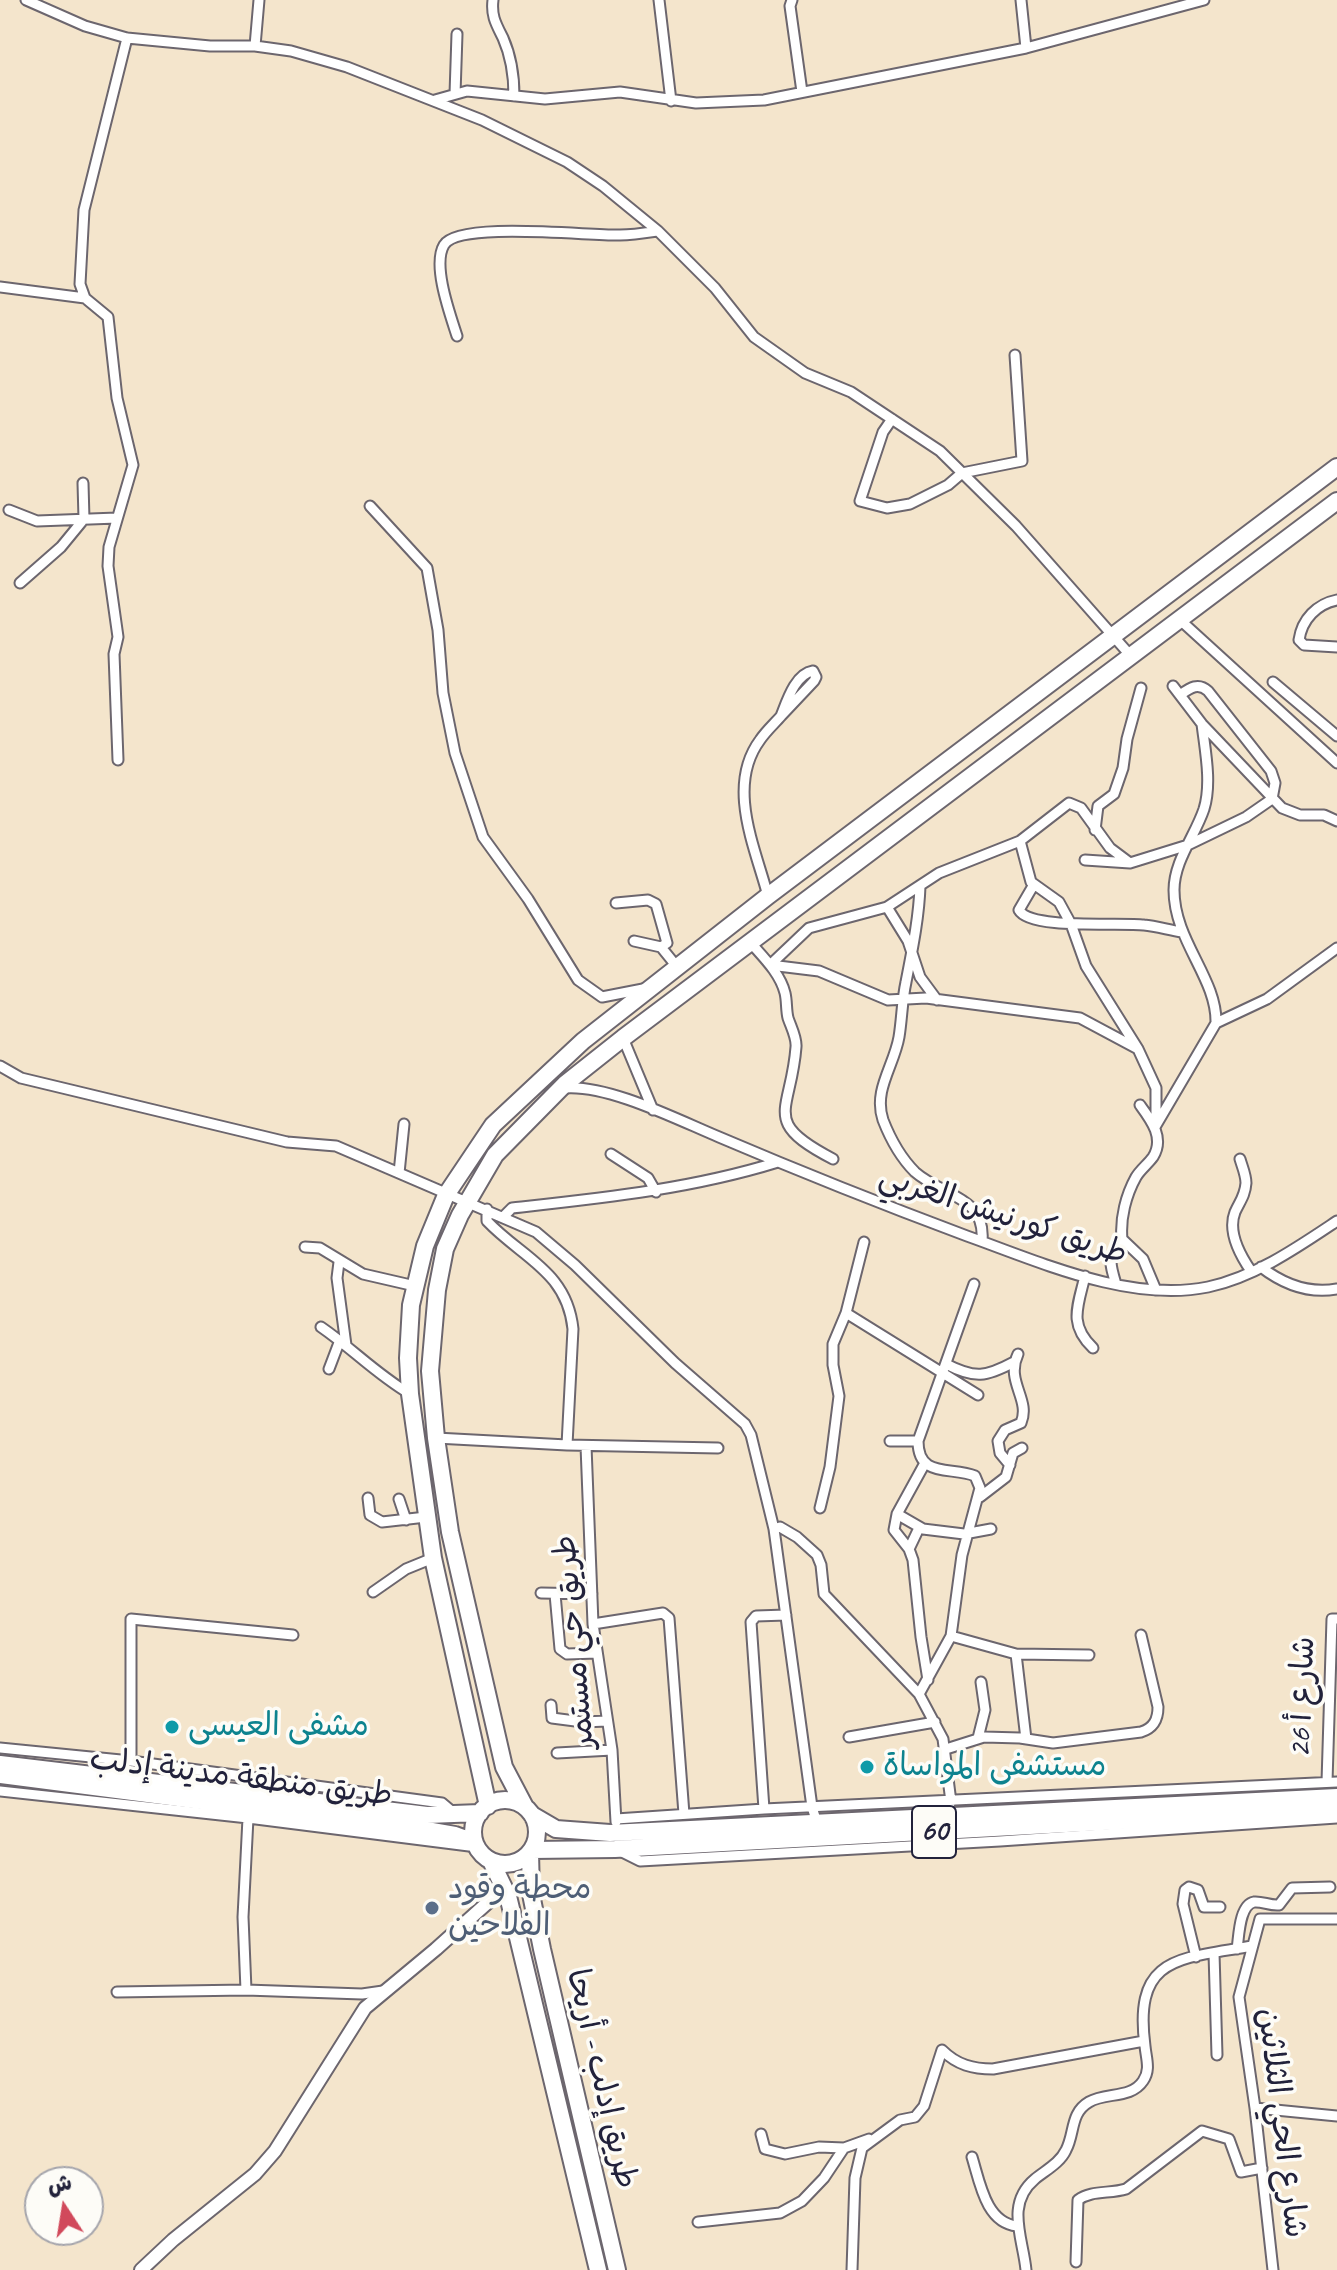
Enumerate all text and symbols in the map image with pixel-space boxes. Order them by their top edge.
street label: طريق كورنيش الغربي [874,1158,1132,1274]
street label: طريق حي مستمر [547,1533,603,1751]
street label: شارع أ 26 [1282,1636,1324,1758]
place label: مشفى العيسى [188,1708,369,1746]
marker: مشفى العيسى [163,1718,181,1736]
street label: طريق منطقة مدينة إدلب [87,1740,395,1816]
place label: مستشفى المواساة [883,1748,1106,1786]
marker: مستشفى المواساة [858,1758,876,1776]
road number: 60 [912,1806,956,1858]
place label: محطة وقود الفلاحين [448,1871,591,1946]
marker: محطة وقود الفلاحين [423,1899,441,1917]
street label: طريق إدلب - أريحا [557,1965,645,2193]
street label: شارع الحي الثلاثين [1248,2006,1314,2240]
north arrow [24,2166,104,2246]
text: ش [45,2168,74,2201]

